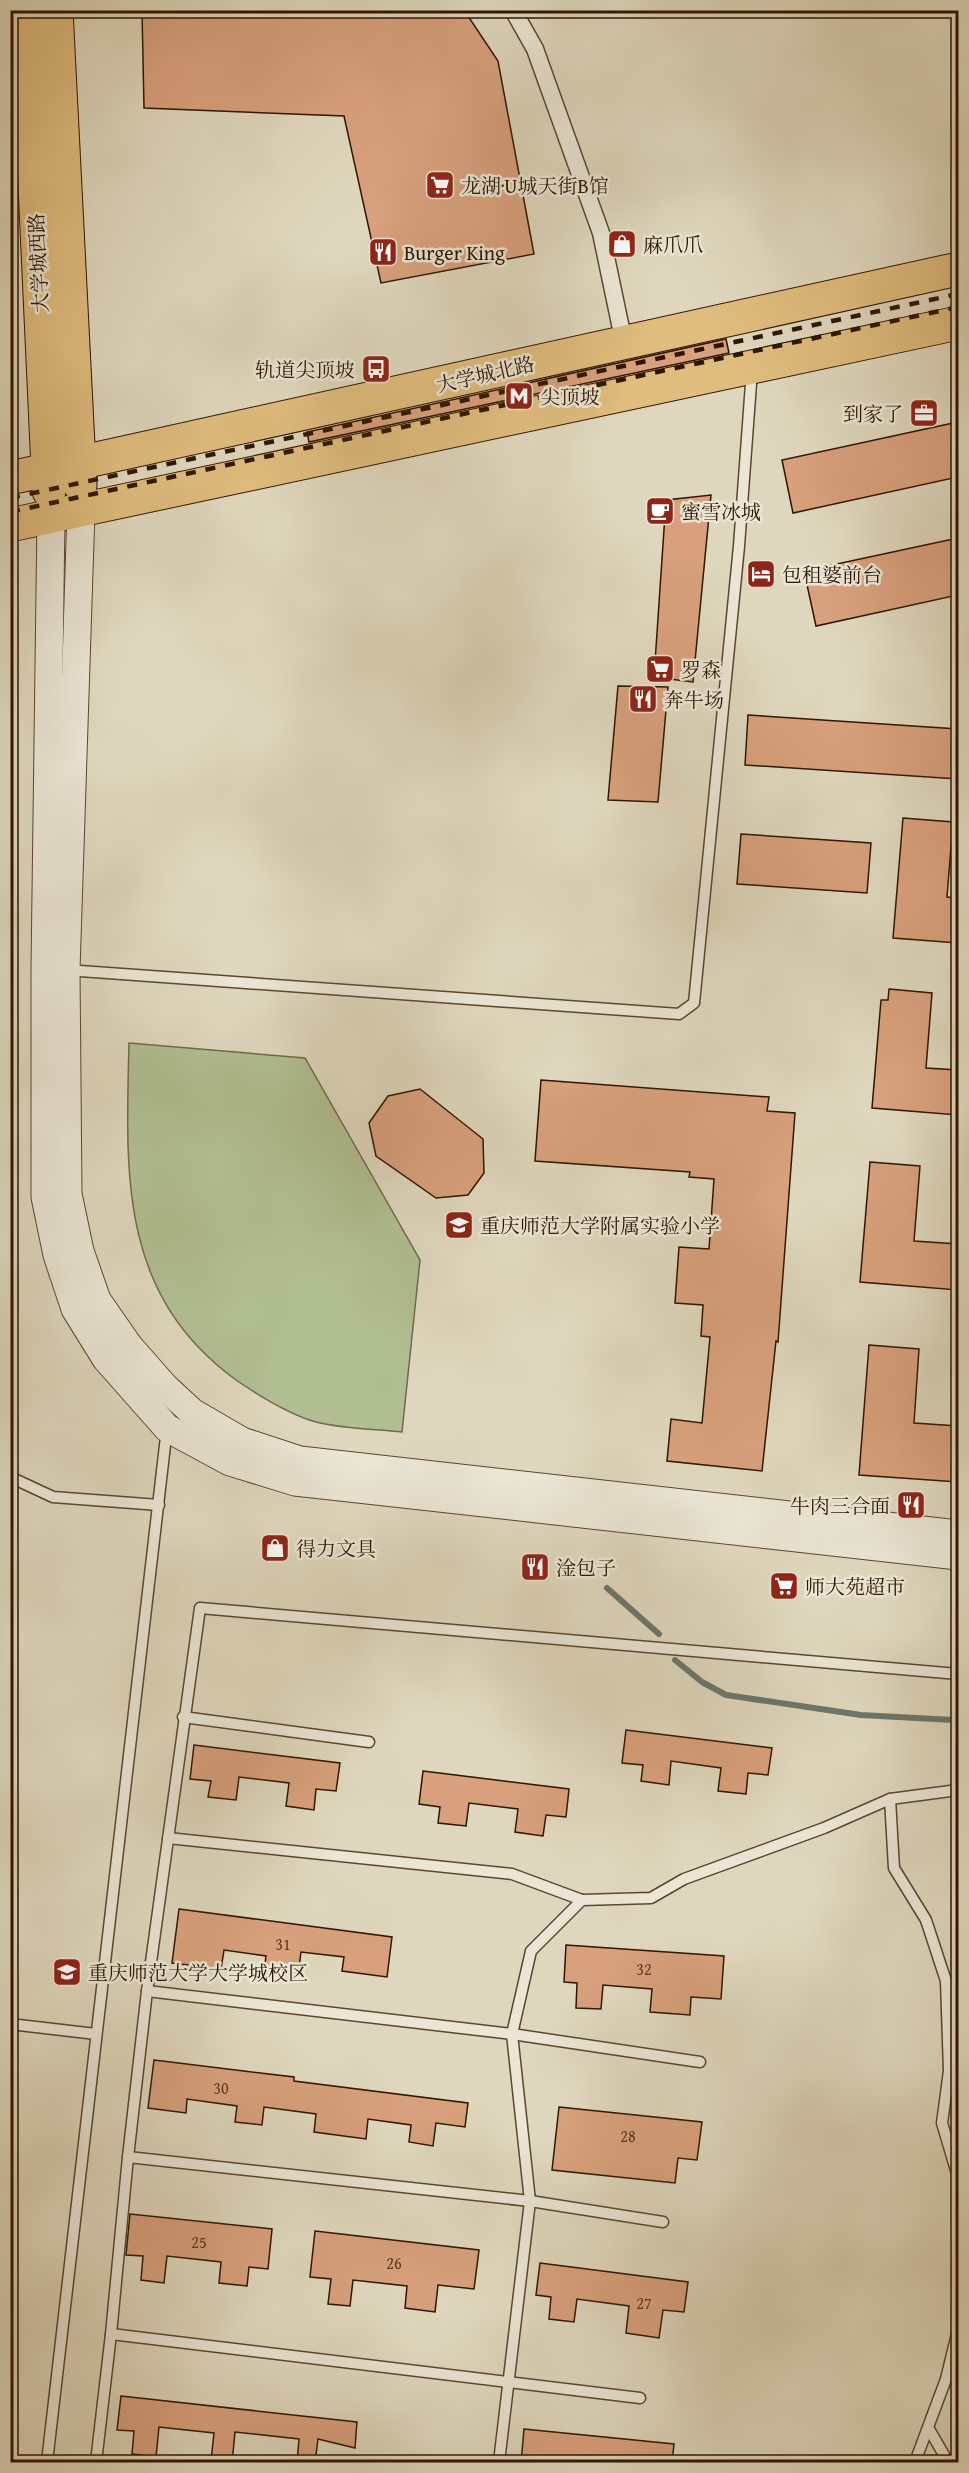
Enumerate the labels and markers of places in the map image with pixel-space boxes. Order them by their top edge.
supermarket icon: 龙湖·U城天街B馆 [424,169,456,201]
place label: 龙湖·U城天街B馆 [461,171,609,200]
shop icon: 麻爪爪 [606,228,638,260]
place label: 麻爪爪 [643,230,703,259]
restaurant icon: Burger King [367,236,399,268]
place label: Burger King [404,238,505,267]
bus stop icon: 轨道尖顶坡 [360,353,392,385]
place label: 轨道尖顶坡 [255,355,355,384]
metro station icon: 尖顶坡 [503,380,535,412]
place label: 尖顶坡 [540,382,600,411]
office icon: 到家了 [908,397,940,429]
place label: 到家了 [843,399,903,428]
cafe icon: 蜜雪冰城 [644,495,676,527]
place label: 蜜雪冰城 [681,497,761,526]
hotel icon: 包租婆前台 [745,558,777,590]
place label: 包租婆前台 [782,560,882,589]
supermarket icon: 罗森 [644,653,676,685]
place label: 罗森 [681,655,721,684]
restaurant icon: 奔牛场 [627,683,659,715]
place label: 奔牛场 [664,685,724,714]
school or university icon: 重庆师范大学附属实验小学 [443,1209,475,1241]
place label: 重庆师范大学附属实验小学 [480,1211,720,1240]
restaurant icon: 牛肉三合面 [895,1489,927,1521]
place label: 牛肉三合面 [790,1491,890,1520]
shop icon: 得力文具 [259,1532,291,1564]
place label: 得力文具 [296,1534,376,1563]
restaurant icon: 淦包子 [519,1551,551,1583]
place label: 淦包子 [556,1553,616,1582]
supermarket icon: 师大苑超市 [768,1570,800,1602]
place label: 师大苑超市 [805,1572,905,1601]
school or university icon: 重庆师范大学大学城校区 [51,1956,83,1988]
place label: 重庆师范大学大学城校区 [88,1958,308,1987]

